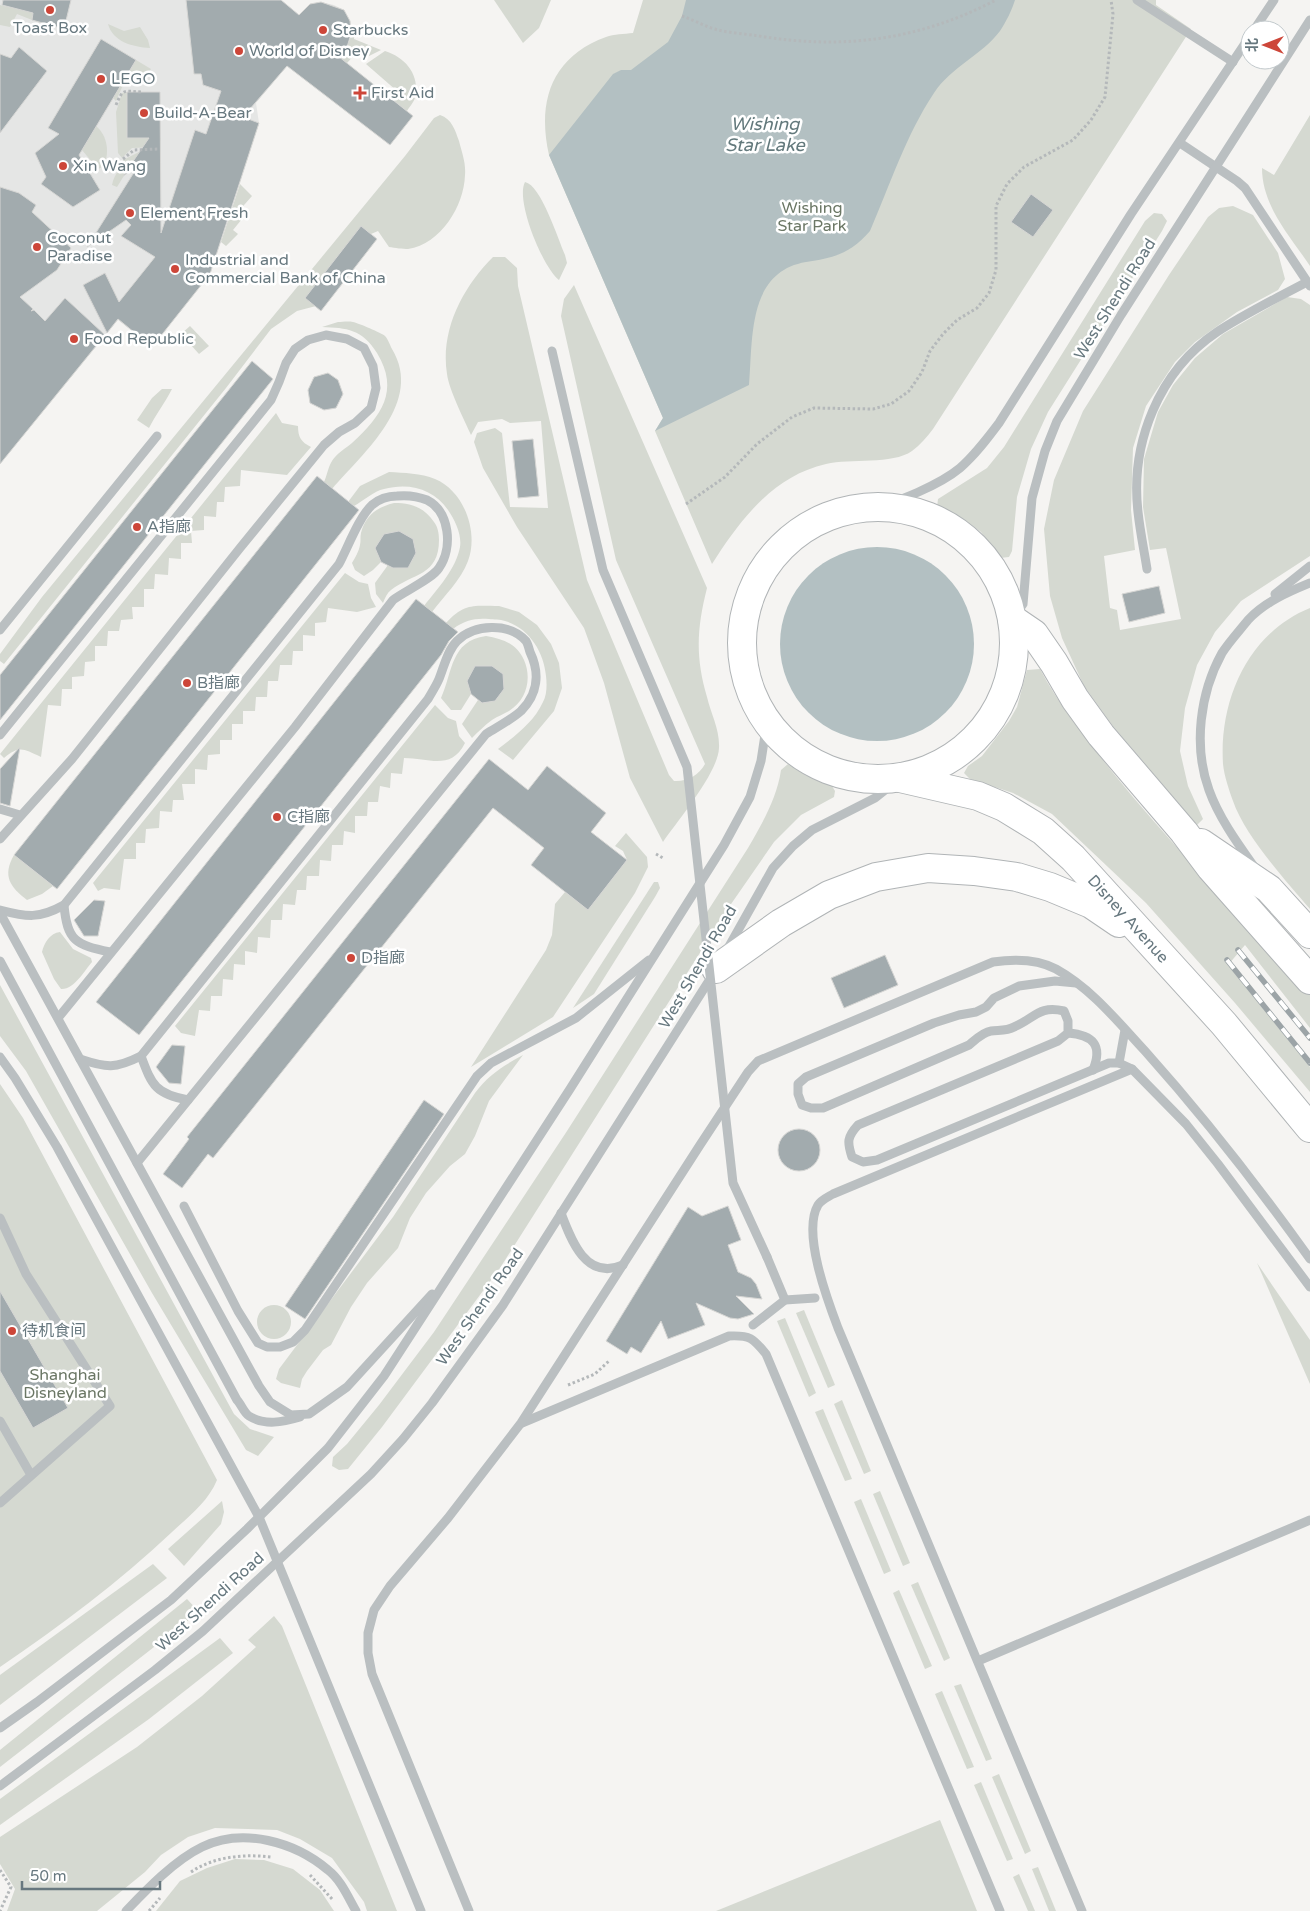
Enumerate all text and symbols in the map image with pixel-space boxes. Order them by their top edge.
marker: Toast Box [44,4,56,16]
place label: Toast Box [13,18,87,38]
place label: Starbucks [333,20,408,40]
north arrow [1240,20,1290,70]
marker: Starbucks [317,24,329,36]
text: 北 [1244,38,1261,52]
place label: World of Disney [249,41,370,61]
marker: World of Disney [233,45,245,57]
place label: LEGO [111,69,155,89]
marker: LEGO [95,73,107,85]
place label: First Aid [371,83,434,103]
marker: First Aid [353,86,367,100]
place label: Build-A-Bear [154,103,252,123]
marker: Build-A-Bear [138,107,150,119]
water label: Wishing Star Lake [725,113,806,156]
place label: Xin Wang [73,156,146,176]
marker: Xin Wang [57,160,69,172]
park label: Wishing Star Park [777,198,847,236]
place label: Element Fresh [140,203,248,223]
marker: Element Fresh [124,207,136,219]
place label: Coconut Paradise [47,228,112,266]
street label: West Shendi Road [1070,235,1160,363]
marker: Coconut Paradise [31,241,43,253]
place label: Industrial and Commercial Bank of China [185,250,386,288]
marker: Industrial and Commercial Bank of China [169,263,181,275]
place label: Food Republic [84,329,194,349]
marker: Food Republic [68,333,80,345]
place label: A指廊 [147,517,191,537]
marker: A指廊 [131,521,143,533]
place label: B指廊 [197,673,240,693]
marker: B指廊 [181,677,193,689]
place label: C指廊 [287,807,330,827]
marker: C指廊 [271,811,283,823]
street label: Disney Avenue [1083,871,1173,967]
street label: West Shendi Road [655,902,741,1032]
place label: D指廊 [361,948,405,968]
marker: D指廊 [345,952,357,964]
street label: West Shendi Road [432,1244,528,1370]
place label: 待机食间 [22,1321,86,1341]
marker: 待机食间 [6,1325,18,1337]
park label: Shanghai Disneyland [23,1365,107,1403]
street label: West Shendi Road [152,1548,268,1656]
scale bar [22,1858,160,1890]
text: 50 m [30,1867,67,1885]

